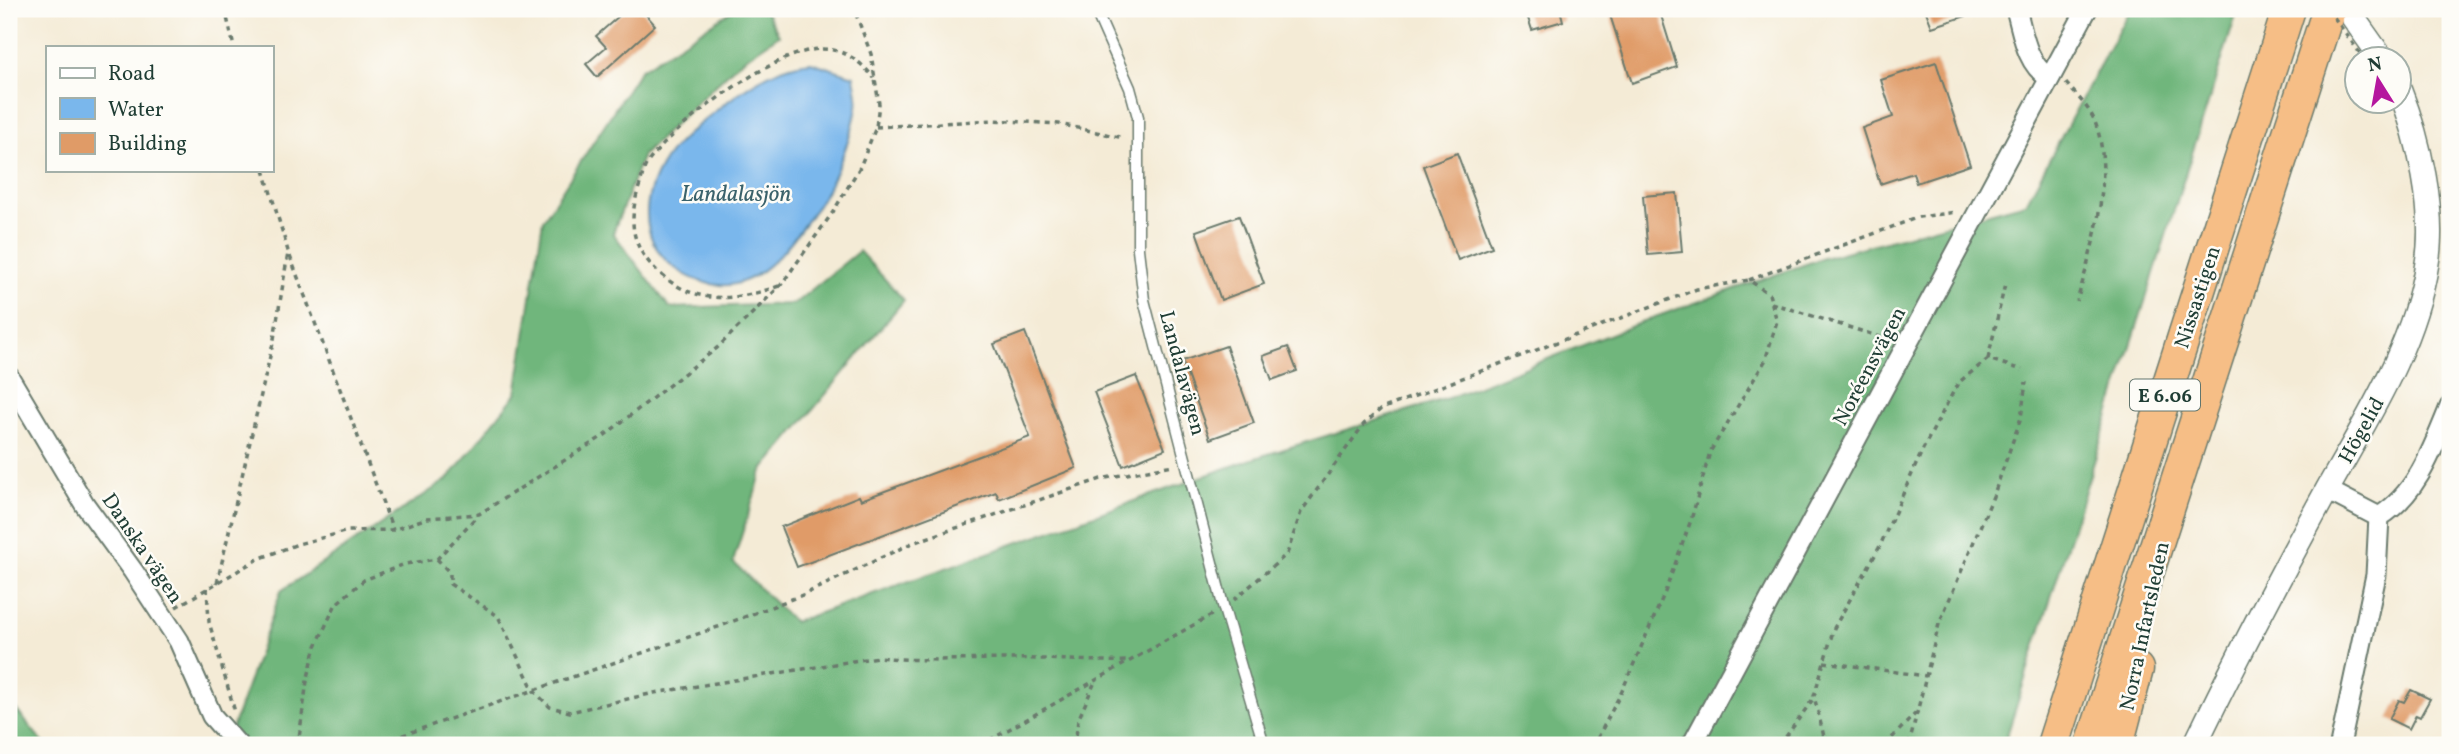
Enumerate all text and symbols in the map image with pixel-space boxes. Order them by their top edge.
legend [46,46,273,172]
north arrow [2344,46,2414,116]
text: N [2366,51,2385,79]
text: Road [108,60,155,89]
text: Water [108,96,164,125]
text: Building [108,130,187,159]
water label: Landalasjön [681,179,791,211]
street label: Nissastigen [2168,242,2229,352]
street label: Noréensvägen [1827,302,1914,431]
street label: Landalavägen [1151,308,1212,439]
road number: E 6.06 [2130,380,2200,410]
street label: Högelid [2332,392,2392,469]
street label: Danska vägen [94,488,189,610]
street label: Norra Infartsleden [2113,539,2178,714]

